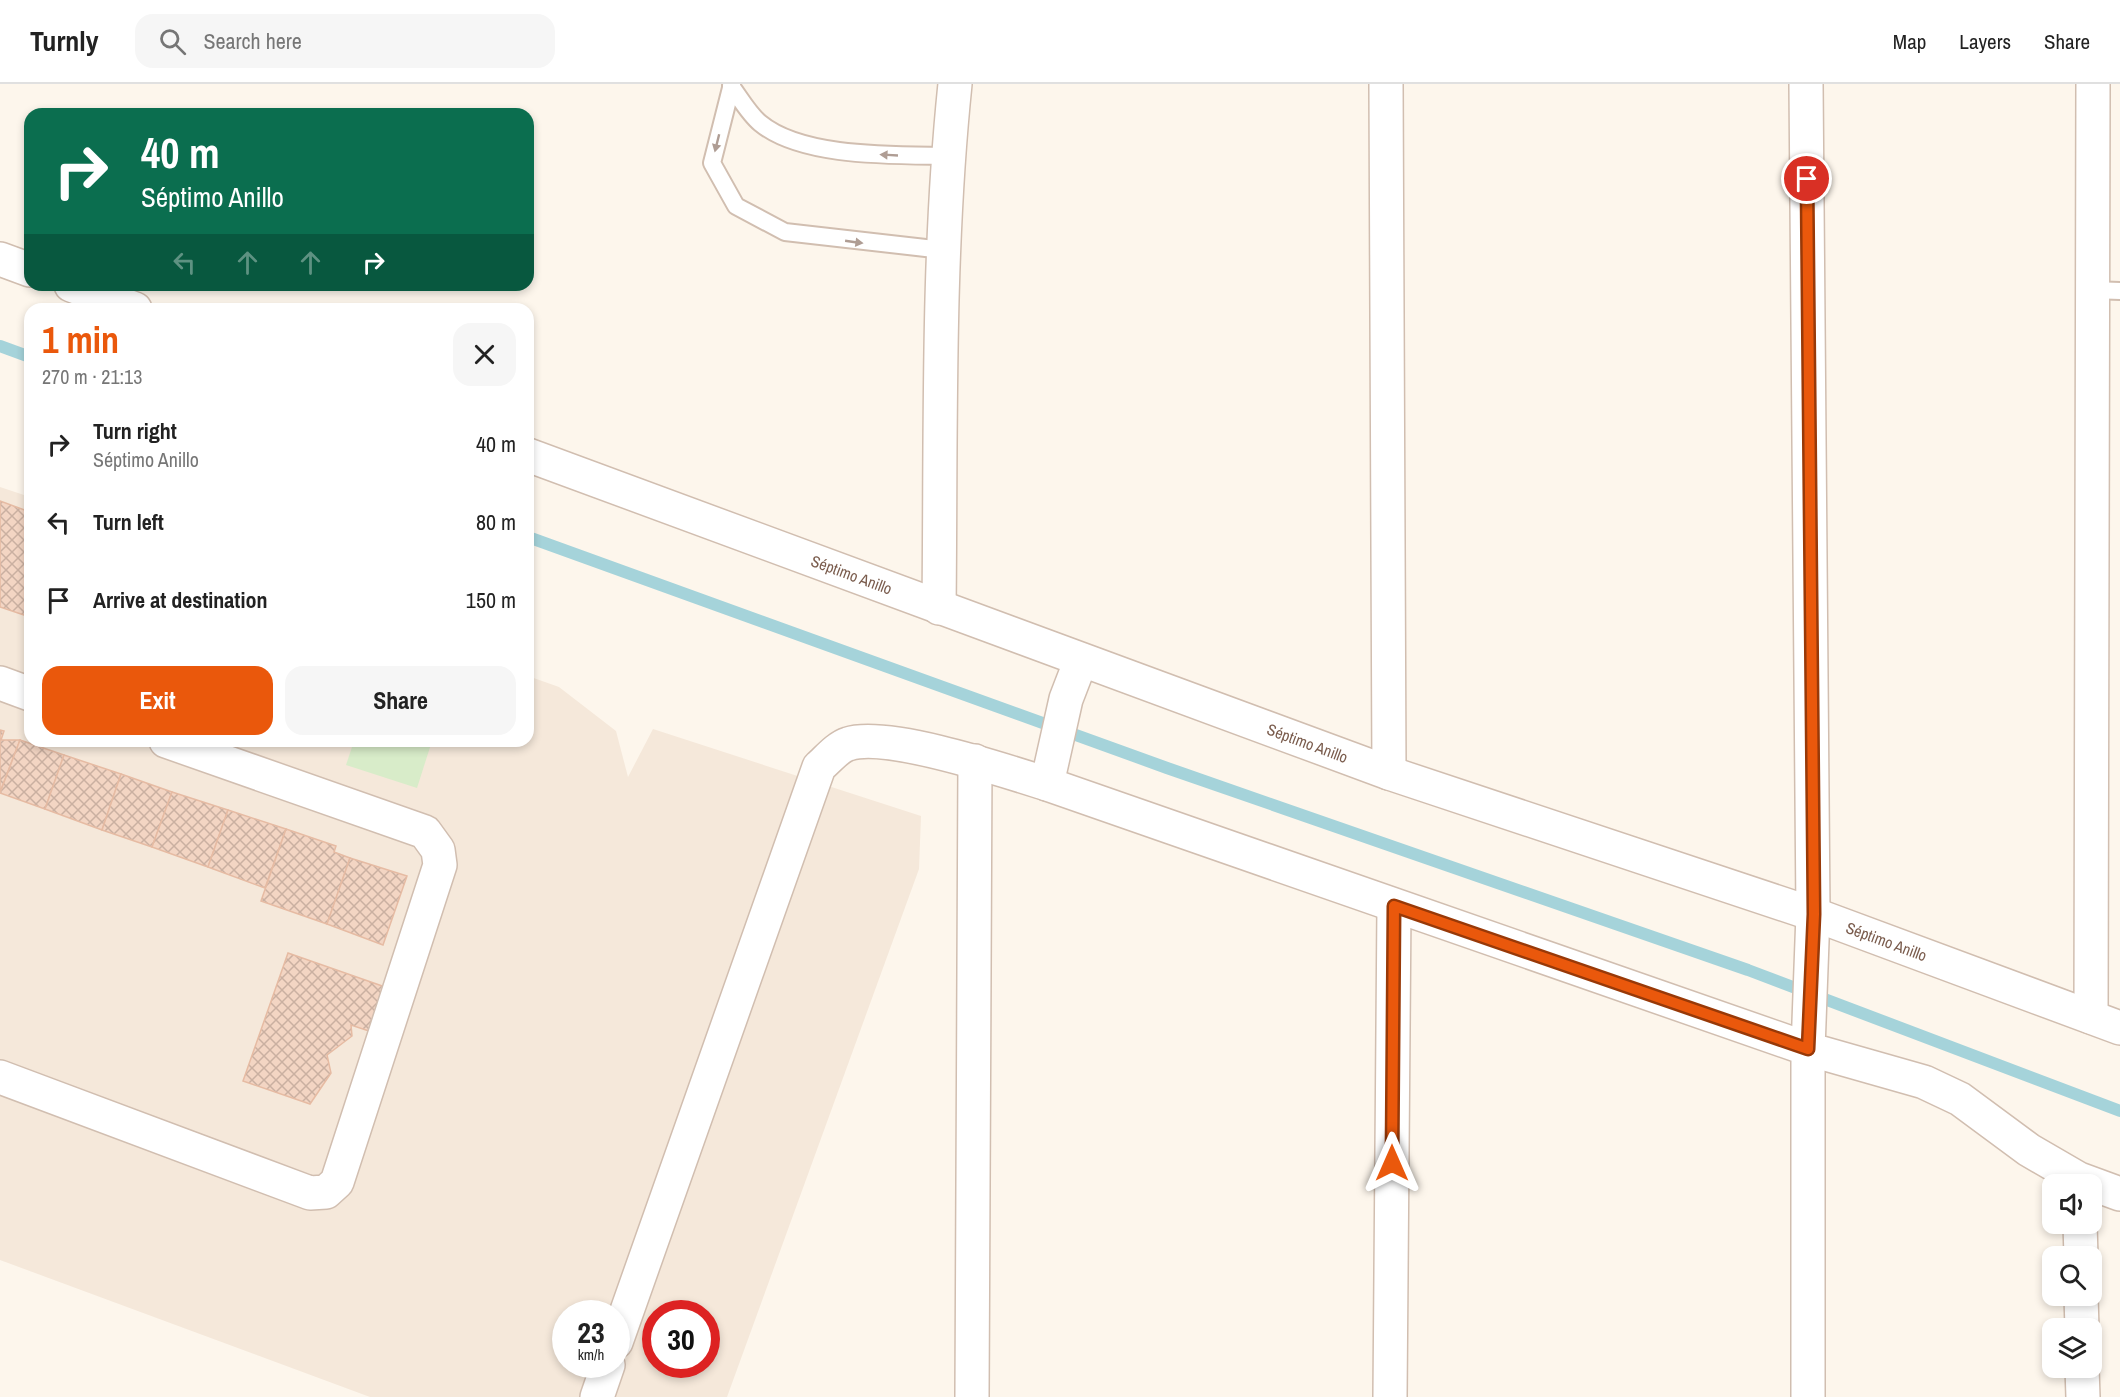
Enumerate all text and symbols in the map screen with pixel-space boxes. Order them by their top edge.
search box [135,14,555,68]
text: Turnly [30,22,99,60]
icon: search [156,25,189,58]
text: Search here [204,26,302,56]
text: Map [1893,27,1926,56]
text: Layers [1959,27,2011,56]
text: Share [2044,27,2090,56]
text: 40 m [141,125,220,181]
icon: right [42,132,120,210]
one-way arrow [712,134,722,152]
one-way arrow [880,150,899,159]
pin [1781,153,1832,204]
icon: arrive [1790,162,1823,195]
text: Séptimo Anillo [141,179,284,215]
one-way arrow [845,237,864,246]
icon: left [168,246,201,279]
icon: ahead [231,246,264,279]
icon: ahead [294,246,327,279]
icon: right [357,246,390,279]
text: 1 min [42,316,119,364]
button: close [453,323,516,386]
text: 270 m · 21:13 [42,363,142,390]
text: Turn right [93,416,177,446]
icon: right [42,428,75,461]
text: 40 m [476,429,516,459]
text: Séptimo Anillo [93,446,199,473]
icon: left [42,506,75,539]
text: Turn left [93,507,164,537]
text: 80 m [476,507,516,537]
street label: Séptimo Anillo [808,550,895,600]
icon: arrive [42,584,75,617]
text: Arrive at destination [93,585,267,615]
text: 150 m [466,585,516,615]
button: Exit [42,666,273,735]
button: Share [285,666,516,735]
street label: Séptimo Anillo [1264,718,1351,768]
street label: Séptimo Anillo [1843,916,1930,966]
position arrow [1360,1131,1424,1195]
map controls [2042,1174,2102,1378]
button: sound [2042,1174,2102,1234]
button: search [2042,1246,2102,1306]
speed limit sign: 30 [642,1300,720,1378]
text: 23 [577,1312,605,1352]
button: layers [2042,1318,2102,1378]
text: km/h [578,1344,604,1365]

